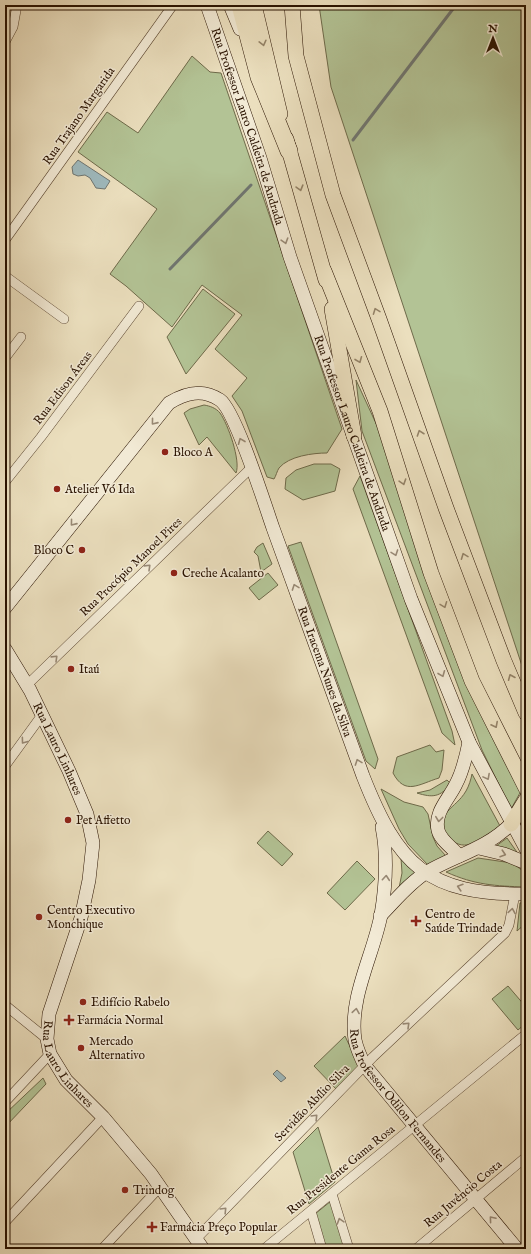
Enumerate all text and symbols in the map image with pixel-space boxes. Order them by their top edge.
north arrow [473,18,513,58]
text: N [487,22,498,36]
street label: Rua Professor Lauro Caldeira de Andrada [208,26,288,228]
one-way arrow [258,40,266,46]
street label: Rua Trajano Margarida [40,64,119,168]
one-way arrow [295,184,304,191]
one-way arrow [280,238,289,245]
one-way arrow [373,308,381,315]
street label: Rua Professor Lauro Caldeira de Andrada [311,333,394,534]
street label: Rua Edison Áreas [30,348,96,428]
one-way arrow [355,356,363,363]
one-way arrow [152,417,159,424]
one-way arrow [416,430,424,437]
one-way arrow [238,438,246,445]
place label: Bloco A [173,445,214,460]
marker: Bloco A [160,447,170,457]
one-way arrow [398,479,406,486]
place label: Atelier Vó Ida [64,482,135,497]
marker: Atelier Vó Ida [52,484,62,494]
street label: Rua Procópio Manoel Pires [77,514,186,620]
one-way arrow [71,519,78,526]
place label: Bloco C [34,543,74,558]
marker: Bloco C [77,545,87,555]
one-way arrow [390,550,398,557]
one-way arrow [461,552,469,559]
one-way arrow [143,564,151,572]
place label: Creche Acalanto [182,566,264,581]
marker: Creche Acalanto [169,568,179,578]
one-way arrow [291,584,299,591]
one-way arrow [439,602,447,609]
street label: Rua Iracema Nunes da Silva [295,604,356,740]
one-way arrow [50,655,58,662]
place label: Itaú [79,662,100,677]
marker: Itaú [66,664,76,674]
one-way arrow [437,671,445,678]
one-way arrow [507,674,515,681]
street label: Rua Lauro Linhares [30,700,86,797]
one-way arrow [490,721,497,728]
one-way arrow [22,736,29,743]
one-way arrow [354,759,363,766]
one-way arrow [482,773,490,780]
place label: Pet Affetto [76,813,131,828]
marker: Pet Affetto [63,815,73,825]
one-way arrow [434,816,443,822]
one-way arrow [499,849,506,858]
one-way arrow [381,875,390,881]
one-way arrow [456,883,463,892]
place label: Centro Executivo Monchique [47,903,135,933]
place label: Centro de Saúde Trindade [425,907,503,936]
one-way arrow [507,908,516,914]
marker: Centro Executivo Monchique [34,912,44,922]
marker: Centro de Saúde Trindade [410,915,422,927]
place label: Edifício Rabelo [91,995,170,1010]
marker: Edifício Rabelo [78,997,88,1007]
one-way arrow [351,1008,360,1014]
place label: Farmácia Normal [77,1013,164,1028]
marker: Farmácia Normal [64,1015,74,1025]
street label: Rua Lauro Linhares [39,1020,97,1111]
one-way arrow [402,1022,410,1030]
street label: Rua Professor Odilon Fernandes [346,1028,450,1166]
place label: Mercado Alternativo [88,1034,145,1063]
marker: Mercado Alternativo [76,1043,86,1053]
street label: Servidão Abílio Silva [271,1061,353,1145]
one-way arrow [310,1114,318,1122]
street label: Rua Presidente Gama Rosa [284,1121,399,1218]
street label: Rua Juvêncio Costa [421,1157,506,1232]
place label: Trindog [133,1183,175,1198]
marker: Trindog [120,1185,130,1195]
one-way arrow [219,1207,227,1215]
one-way arrow [490,1216,497,1224]
one-way arrow [336,1218,345,1225]
place label: Farmácia Preço Popular [160,1220,278,1236]
marker: Farmácia Preço Popular [147,1222,157,1232]

